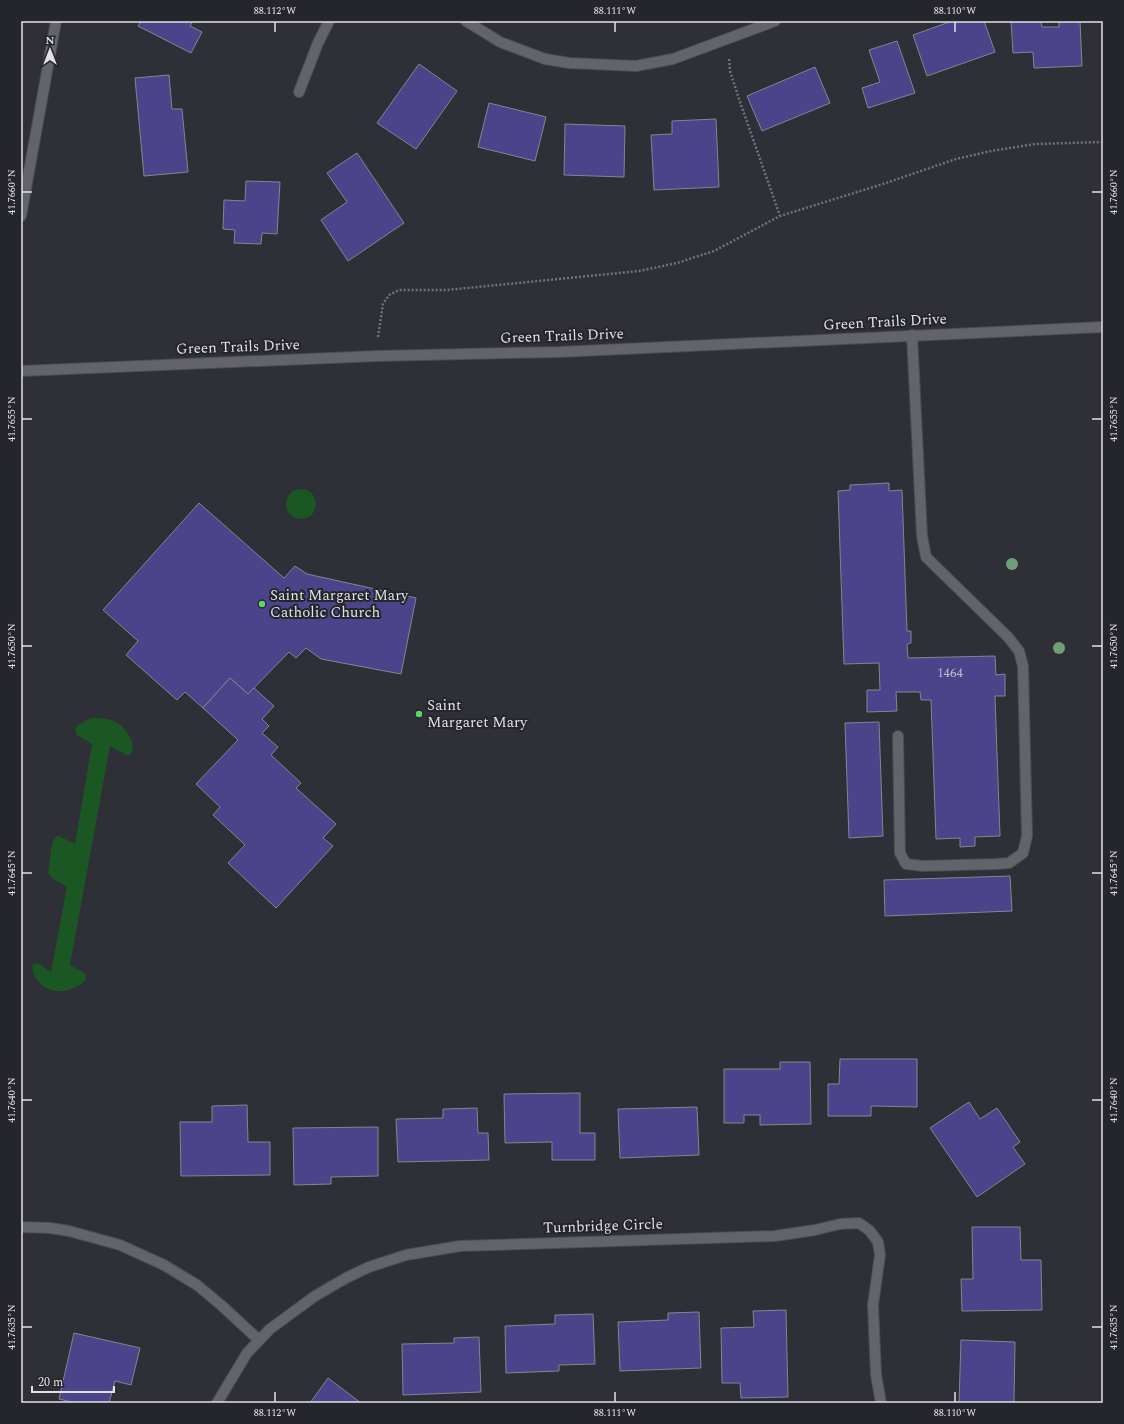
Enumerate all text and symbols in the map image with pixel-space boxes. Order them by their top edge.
text: 88.112°W [254,3,296,19]
text: 88.111°W [594,3,636,19]
text: 88.110°W [934,3,976,19]
north arrow [30,30,70,70]
text: N [46,32,55,49]
text: 41.7660°N [4,169,20,215]
text: 41.7660°N [1106,169,1122,215]
street label: Green Trails Drive [823,307,947,337]
street label: Green Trails Drive [500,322,624,350]
street label: Green Trails Drive [176,333,300,361]
text: 41.7655°N [4,396,20,442]
text: 41.7655°N [1106,396,1122,442]
place label: Saint Margaret Mary Catholic Church [270,584,409,624]
marker: Saint Margaret Mary Catholic Church [257,599,267,609]
text: 41.7650°N [4,623,20,669]
text: 41.7650°N [1106,623,1122,669]
house number: 1464 [937,663,964,683]
place label: Saint Margaret Mary [427,694,528,734]
marker: Saint Margaret Mary [414,709,424,719]
text: 41.7645°N [4,850,20,896]
text: 41.7645°N [1106,850,1122,896]
text: 41.7640°N [4,1077,20,1123]
text: 41.7640°N [1106,1077,1122,1123]
street label: Turnbridge Circle [543,1212,663,1240]
text: 41.7635°N [4,1304,20,1350]
text: 41.7635°N [1106,1304,1122,1350]
scale bar [32,1368,114,1394]
text: 20 m [38,1373,63,1392]
text: 88.112°W [254,1405,296,1421]
text: 88.111°W [594,1405,636,1421]
text: 88.110°W [934,1405,976,1421]

